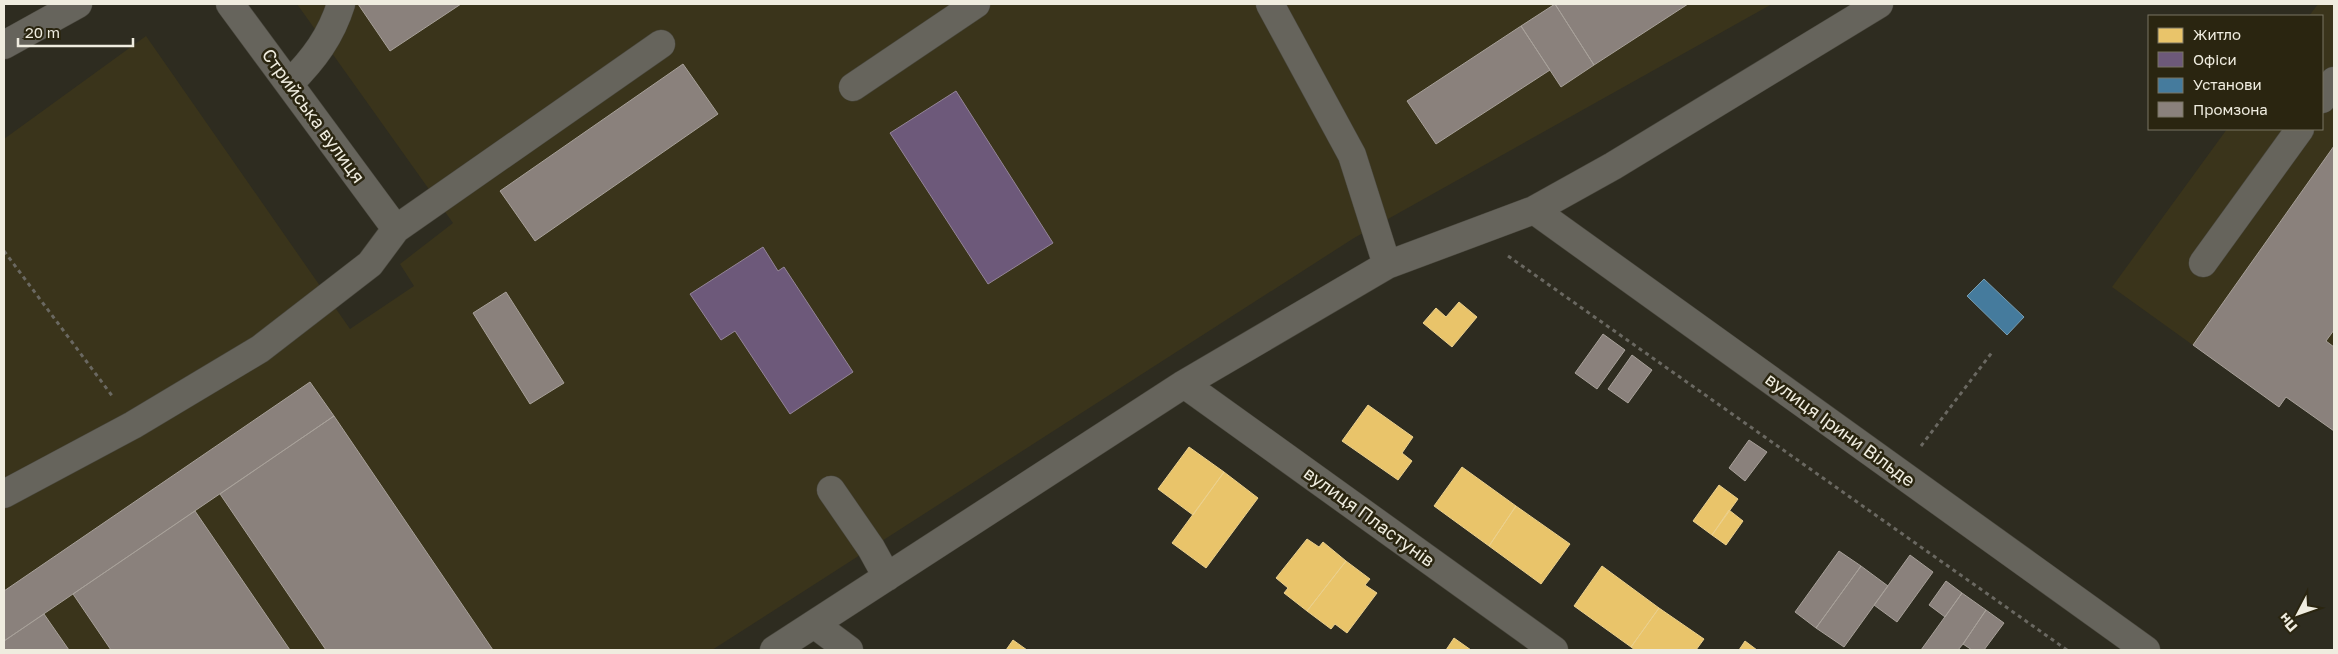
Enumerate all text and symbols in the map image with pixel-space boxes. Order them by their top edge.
scale bar [18,15,132,47]
legend [2148,15,2323,130]
text: 20 m [25,23,60,41]
text: Житло [2193,25,2241,43]
street label: Стрийська вулиця [258,44,370,187]
text: Офіси [2193,50,2237,68]
text: Установи [2193,75,2262,93]
text: Промзона [2193,100,2268,118]
street label: вулиця Ірини Вільде [1762,368,1920,491]
street label: вулиця Пластунів [1300,461,1439,571]
north arrow [2273,589,2323,639]
text: Пн [2275,610,2300,636]

